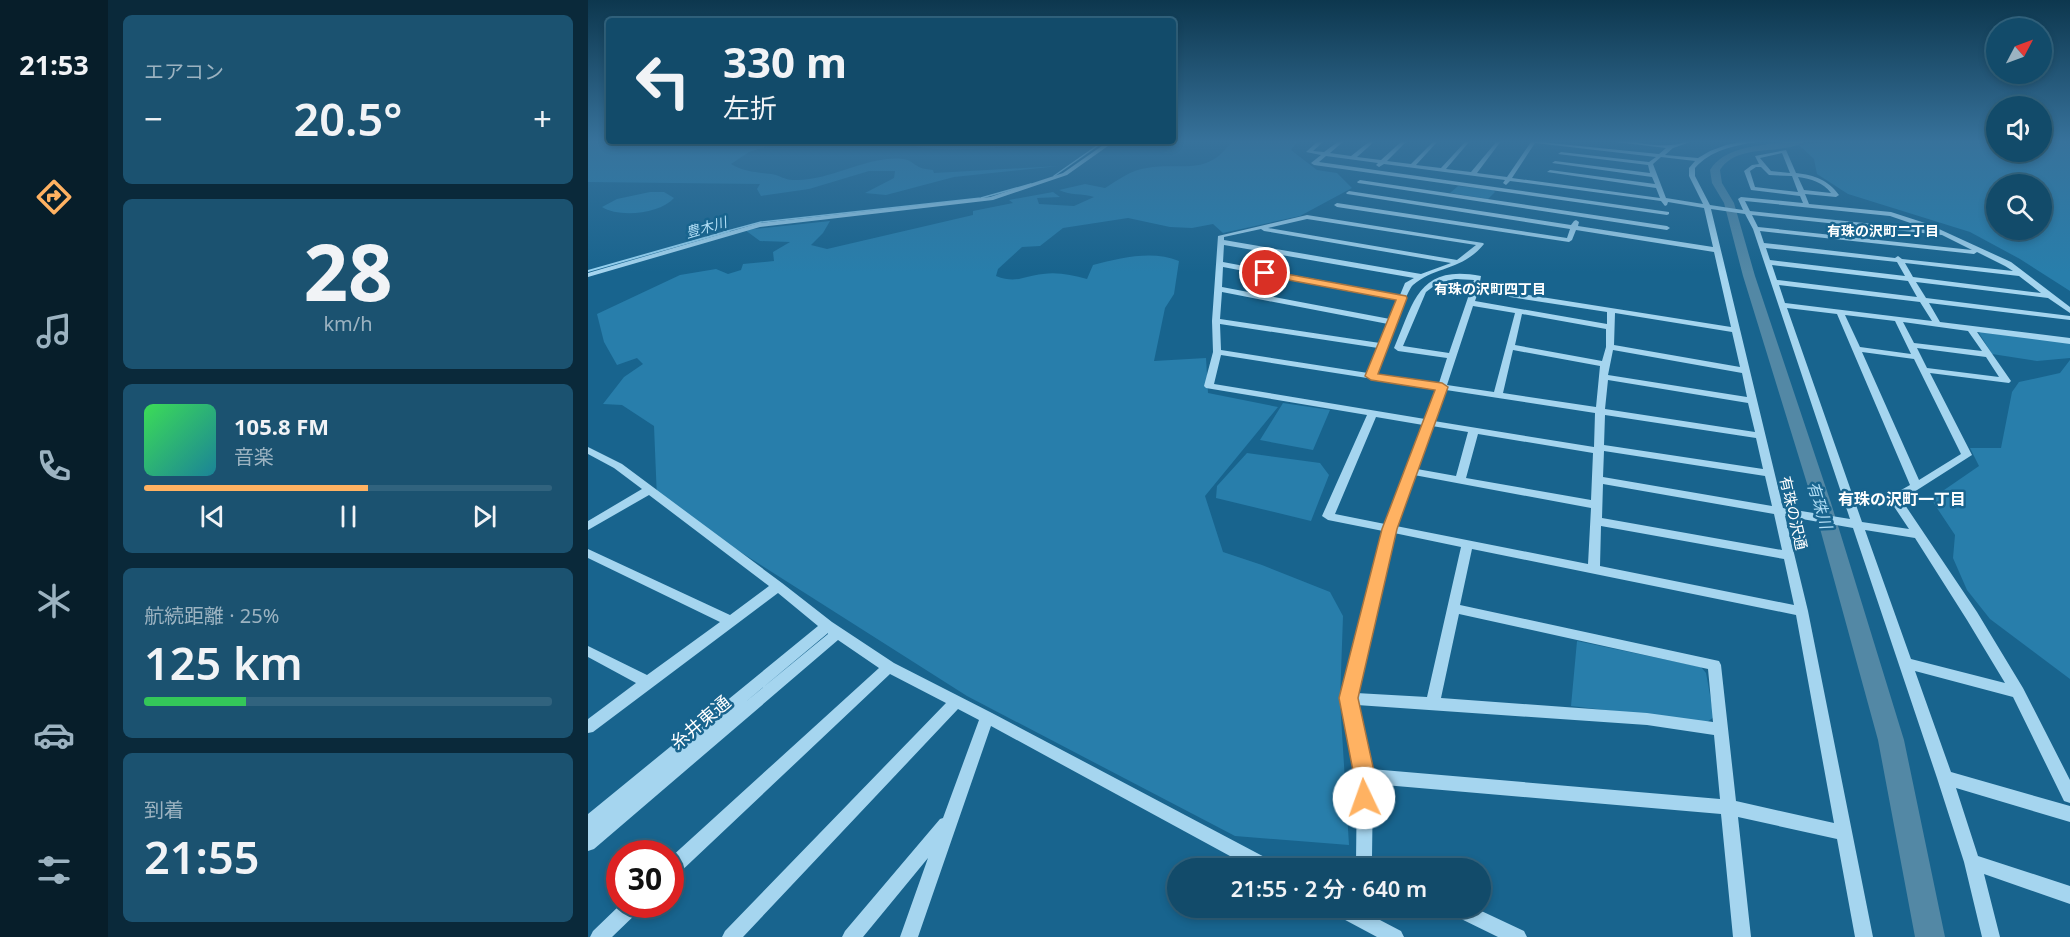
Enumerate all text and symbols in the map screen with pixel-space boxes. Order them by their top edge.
north arrow [1986,18,2052,84]
map controls [1986,18,2052,240]
text: 330 m [723,33,847,90]
icon: left [624,42,702,120]
text: 21:53 [19,46,89,83]
text: エアコン [144,58,224,85]
text: 20.5° [294,88,402,149]
text: 左折 [723,89,777,126]
text: − [144,96,163,141]
text: + [533,96,552,141]
button: sound [1986,96,2052,162]
button: search [1986,174,2052,240]
icon: directions [33,176,75,218]
water label: 豊木川 [683,212,731,242]
text: 28 [303,218,393,324]
district label: 有珠の沢町二丁目 [1827,221,1939,240]
pin [1239,247,1290,298]
icon: arrive [1248,256,1281,289]
district label: 有珠の沢町四丁目 [1434,279,1546,298]
icon: music [33,310,75,352]
text: km/h [323,310,373,337]
text: 105.8 FM [234,411,329,441]
text: 音楽 [234,443,274,470]
icon: phone [33,445,75,487]
street label: 有珠の沢通 [1776,474,1812,552]
water label: 有珠川 [1802,479,1838,533]
district label: 有珠の沢町一丁目 [1838,488,1966,510]
icon: previous [196,500,229,533]
icon: pause [332,500,365,533]
icon: next [468,500,501,533]
icon: climate [33,580,75,622]
text: 航続距離 · 25% [144,602,279,629]
text: 125 km [144,632,303,693]
street label: 糸井東通 [665,690,735,754]
icon: car [33,714,75,756]
position arrow [1332,766,1396,830]
text: 到着 [144,796,184,823]
text: 21:55 [144,826,259,887]
speed limit sign: 30 [606,840,684,918]
icon: filters [33,849,75,891]
text: 21:55 · 2 分 · 640 m [1231,873,1427,903]

